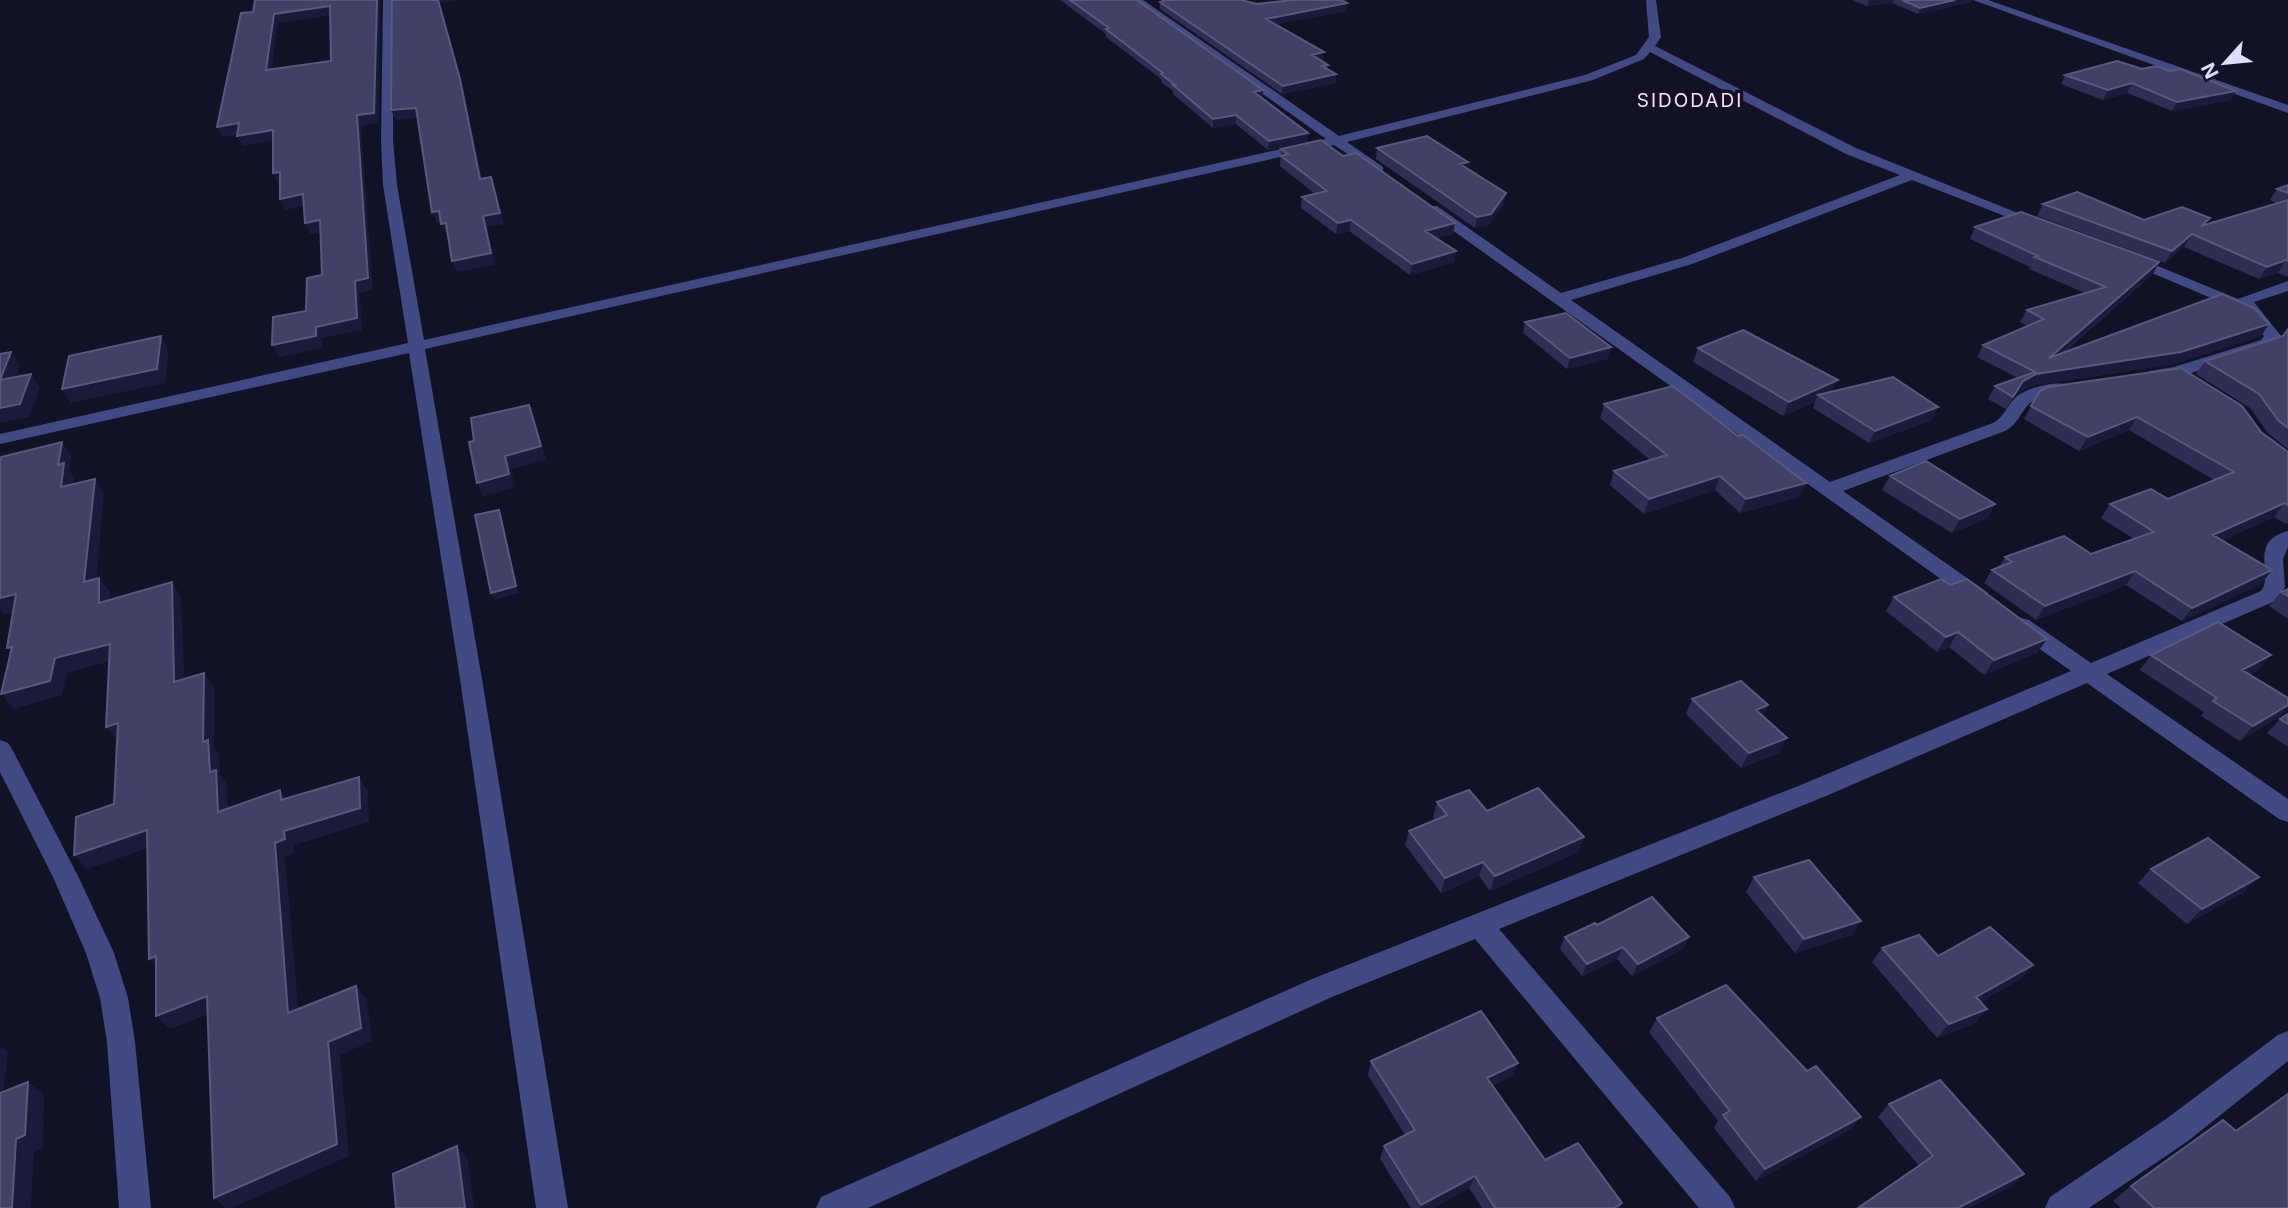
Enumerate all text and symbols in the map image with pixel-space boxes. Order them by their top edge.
north arrow [2190,28,2260,98]
text: N [2197,59,2224,82]
district label: SIDODADI [1637,89,1743,112]

